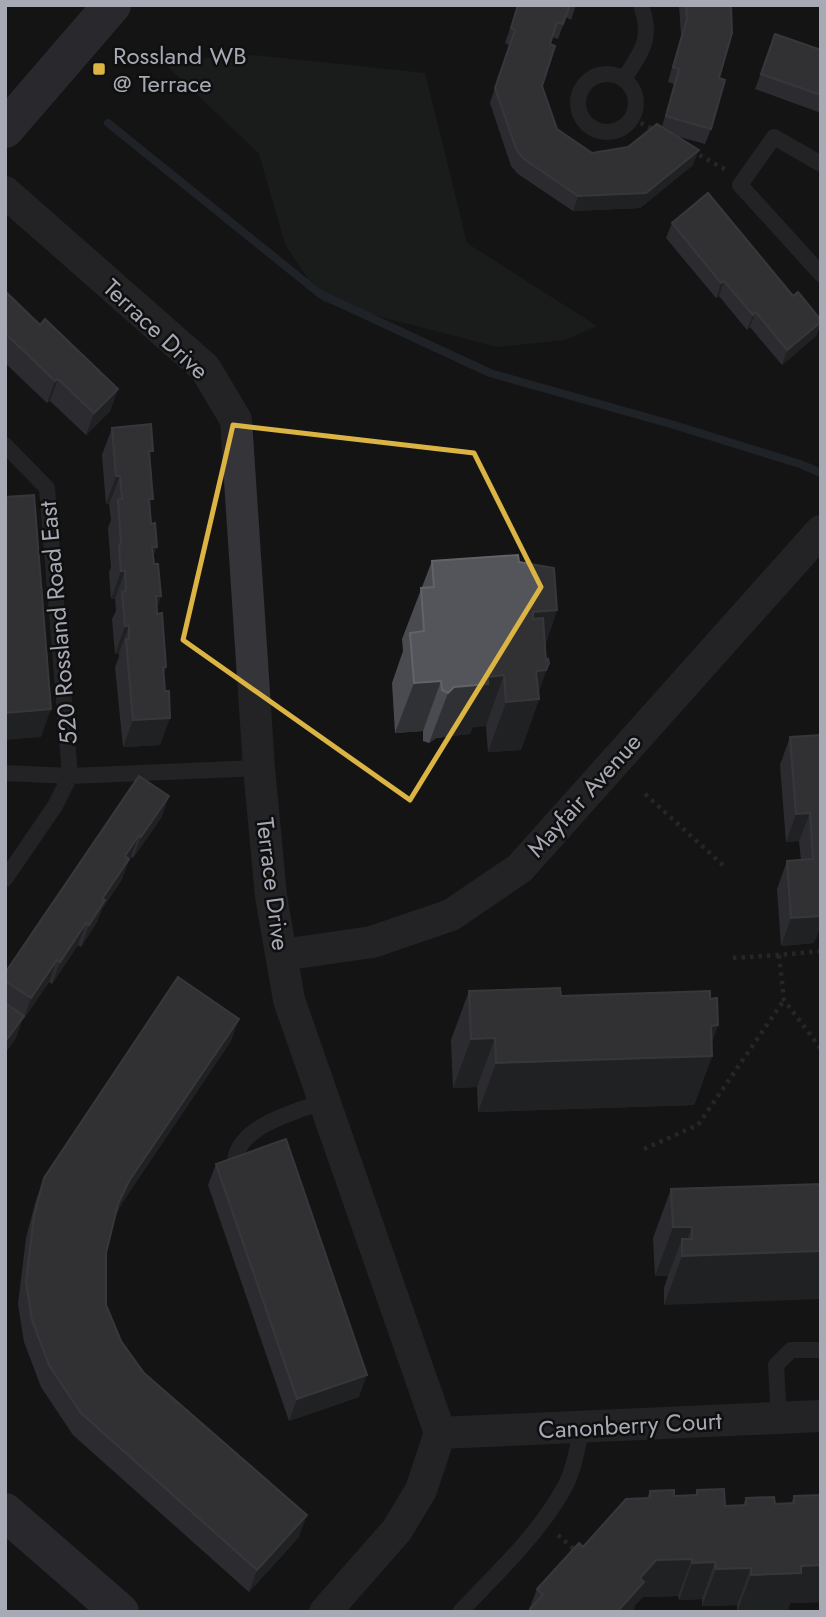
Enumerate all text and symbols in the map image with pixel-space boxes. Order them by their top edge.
place label: Rossland WB @ Terrace [113,38,247,101]
marker: Rossland WB @ Terrace [91,61,107,77]
street label: Terrace Drive [95,271,217,387]
street label: 520 Rossland Road East [30,500,86,746]
street label: Mayfair Avenue [519,725,649,865]
street label: Terrace Drive [247,816,299,952]
street label: Canonberry Court [537,1403,723,1447]

